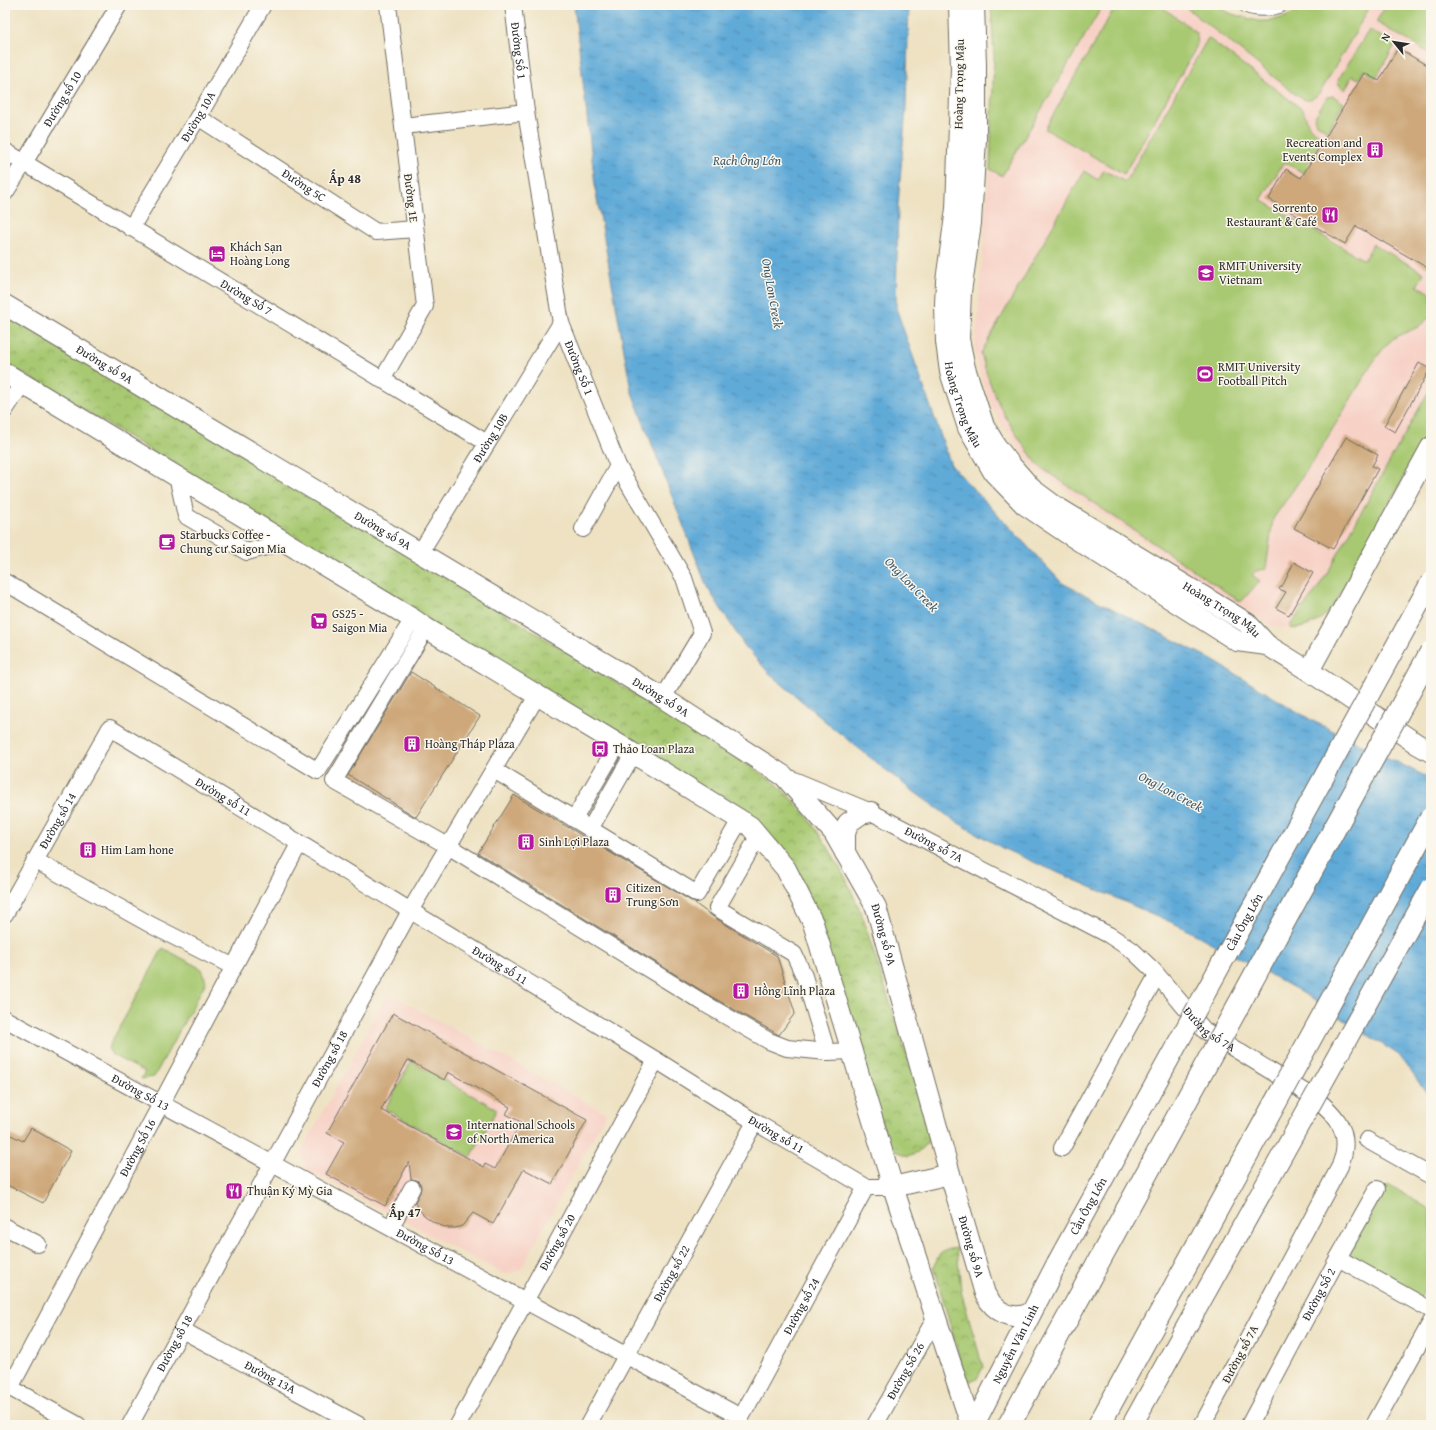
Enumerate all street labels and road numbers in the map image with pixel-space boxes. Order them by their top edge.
street label: Đường Số 1 [507,21,531,80]
street label: Hoàng Trọng Mậu [949,38,968,129]
street label: Đường số 10 [39,68,85,130]
street label: Đường 10A [176,87,219,145]
street label: Đường 5C [279,164,330,206]
street label: Đường 1E [400,173,423,223]
street label: Đường Số 7 [218,275,276,319]
street label: Đường Số 1 [561,338,598,398]
street label: Đường số 9A [73,340,137,388]
street label: Hoàng Trọng Mậu [941,361,987,451]
street label: Đường 10B [468,409,512,466]
street label: Đường số 9A [351,507,415,554]
street label: Hoàng Trọng Mậu [1180,577,1265,641]
street label: Đường số 9A [630,673,693,721]
street label: Đường số 11 [192,773,255,820]
street label: Đường số 14 [35,789,80,852]
street label: Đường số 7A [902,822,967,867]
street label: Cầu Ông Lớn [1221,890,1267,954]
street label: Đường số 9A [867,902,901,968]
street label: Đường số 11 [469,941,531,988]
street label: Đường số 7A [1180,1003,1240,1056]
street label: Đường số 18 [307,1027,351,1090]
street label: Đường Số 13 [109,1069,173,1115]
street label: Đường số 11 [745,1111,808,1157]
street label: Đường Số 16 [115,1115,160,1179]
street label: Cầu Ông Lớn [1065,1174,1111,1238]
street label: Đường số 20 [534,1210,579,1273]
street label: Đường số 9A [955,1214,989,1280]
street label: Đường Số 13 [394,1224,458,1269]
street label: Đường số 22 [649,1242,694,1305]
street label: Đường Số 2 [1297,1265,1339,1323]
street label: Đường số 24 [779,1275,823,1337]
street label: Nguyễn Văn Linh [988,1301,1043,1386]
street label: Đường số 18 [152,1312,196,1374]
street label: Đường số 7A [1217,1321,1262,1386]
street label: Đường Số 26 [882,1339,928,1402]
street label: Đường 13A [242,1356,300,1398]

